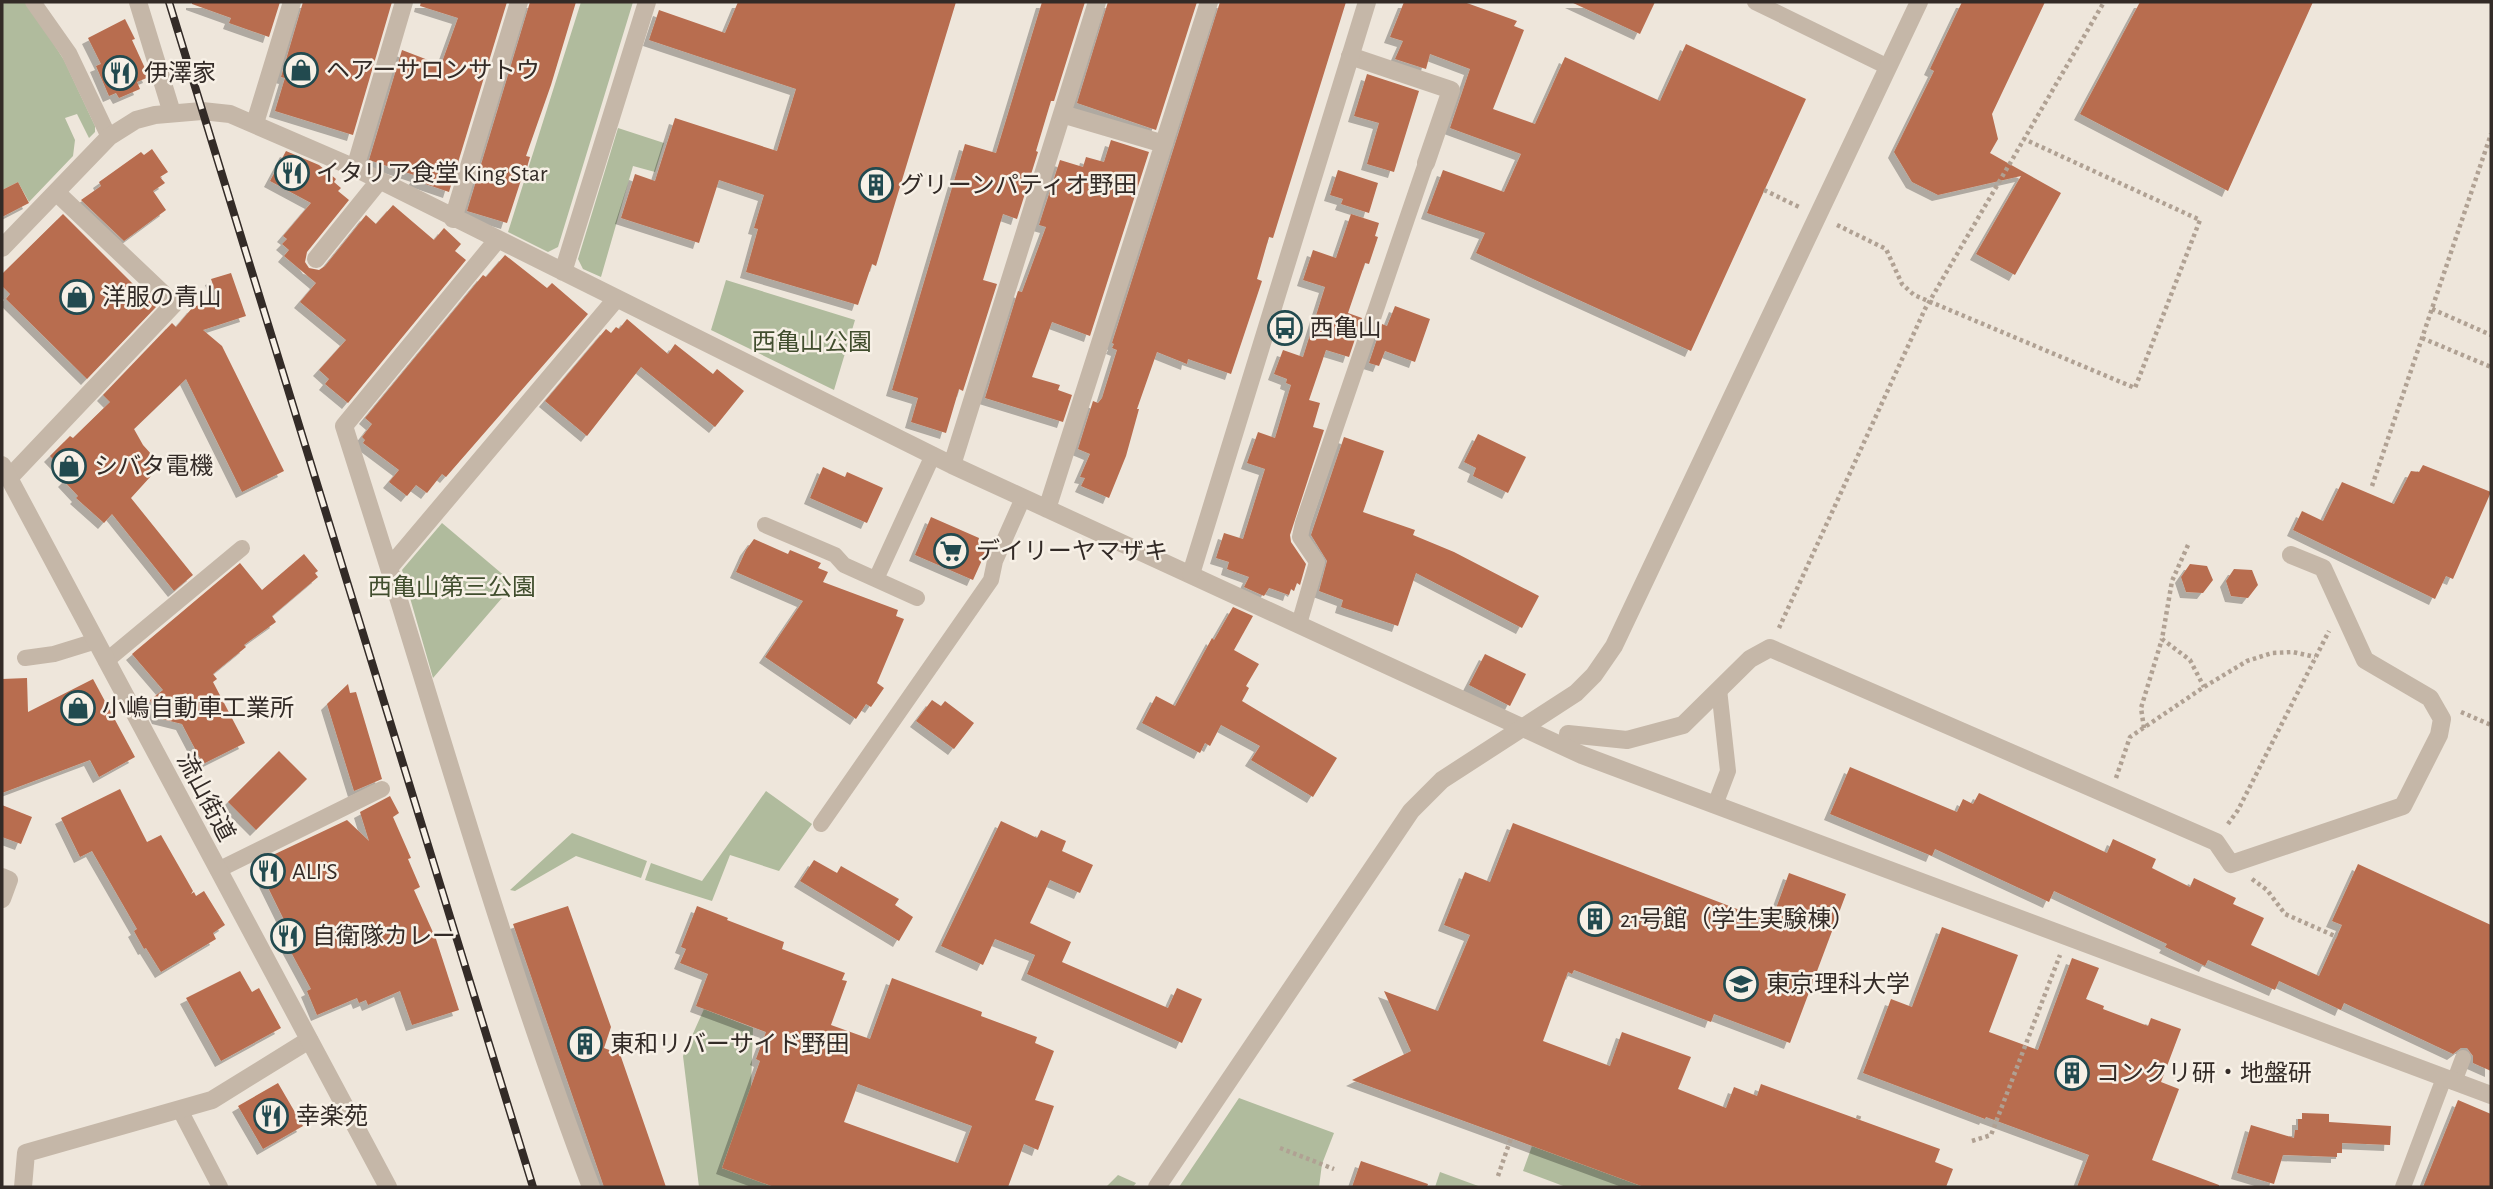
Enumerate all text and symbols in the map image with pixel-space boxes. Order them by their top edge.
shop icon: ヘアーサロンサトウ [282,51,320,89]
restaurant icon: 伊澤家 [101,54,139,92]
place label: ヘアーサロンサトウ [326,58,540,83]
place label: 伊澤家 [144,60,216,86]
restaurant icon: イタリア食堂 King Star [273,154,311,192]
place label: イタリア食堂 King Star [316,160,548,186]
building icon: グリーンパティオ野田 [857,166,895,204]
place label: グリーンパティオ野田 [900,172,1137,198]
shop icon: 洋服の青山 [58,278,96,316]
place label: 洋服の青山 [102,284,222,310]
bus stop icon: 西亀山 [1266,309,1304,347]
place label: 西亀山 [1310,315,1382,341]
park label: 西亀山公園 [752,329,872,355]
shop icon: シバタ電機 [50,447,88,485]
place label: シバタ電機 [94,453,213,479]
supermarket icon: デイリーヤマザキ [932,532,970,570]
place label: デイリーヤマザキ [976,538,1168,564]
park label: 西亀山第三公園 [368,574,536,600]
shop icon: 小嶋自動車工業所 [59,689,97,727]
place label: 小嶋自動車工業所 [102,695,294,721]
street label: 流山街道 [172,749,240,845]
restaurant icon: ALI'S [249,852,287,890]
place label: ALI'S [292,860,338,884]
building icon: 21号館（学生実験棟） [1576,900,1614,938]
place label: 21号館（学生実験棟） [1620,906,1855,932]
restaurant icon: 自衛隊カレー [269,917,307,955]
place label: 自衛隊カレー [312,923,456,949]
school or university icon: 東京理科大学 [1722,965,1760,1003]
place label: 東京理科大学 [1766,971,1910,997]
building icon: 東和リバーサイド野田 [566,1025,604,1063]
place label: 東和リバーサイド野田 [610,1031,850,1057]
building icon: コンクリ研・地盤研 [2053,1054,2091,1092]
place label: コンクリ研・地盤研 [2096,1060,2312,1086]
restaurant icon: 幸楽苑 [252,1097,290,1135]
place label: 幸楽苑 [296,1103,368,1129]

